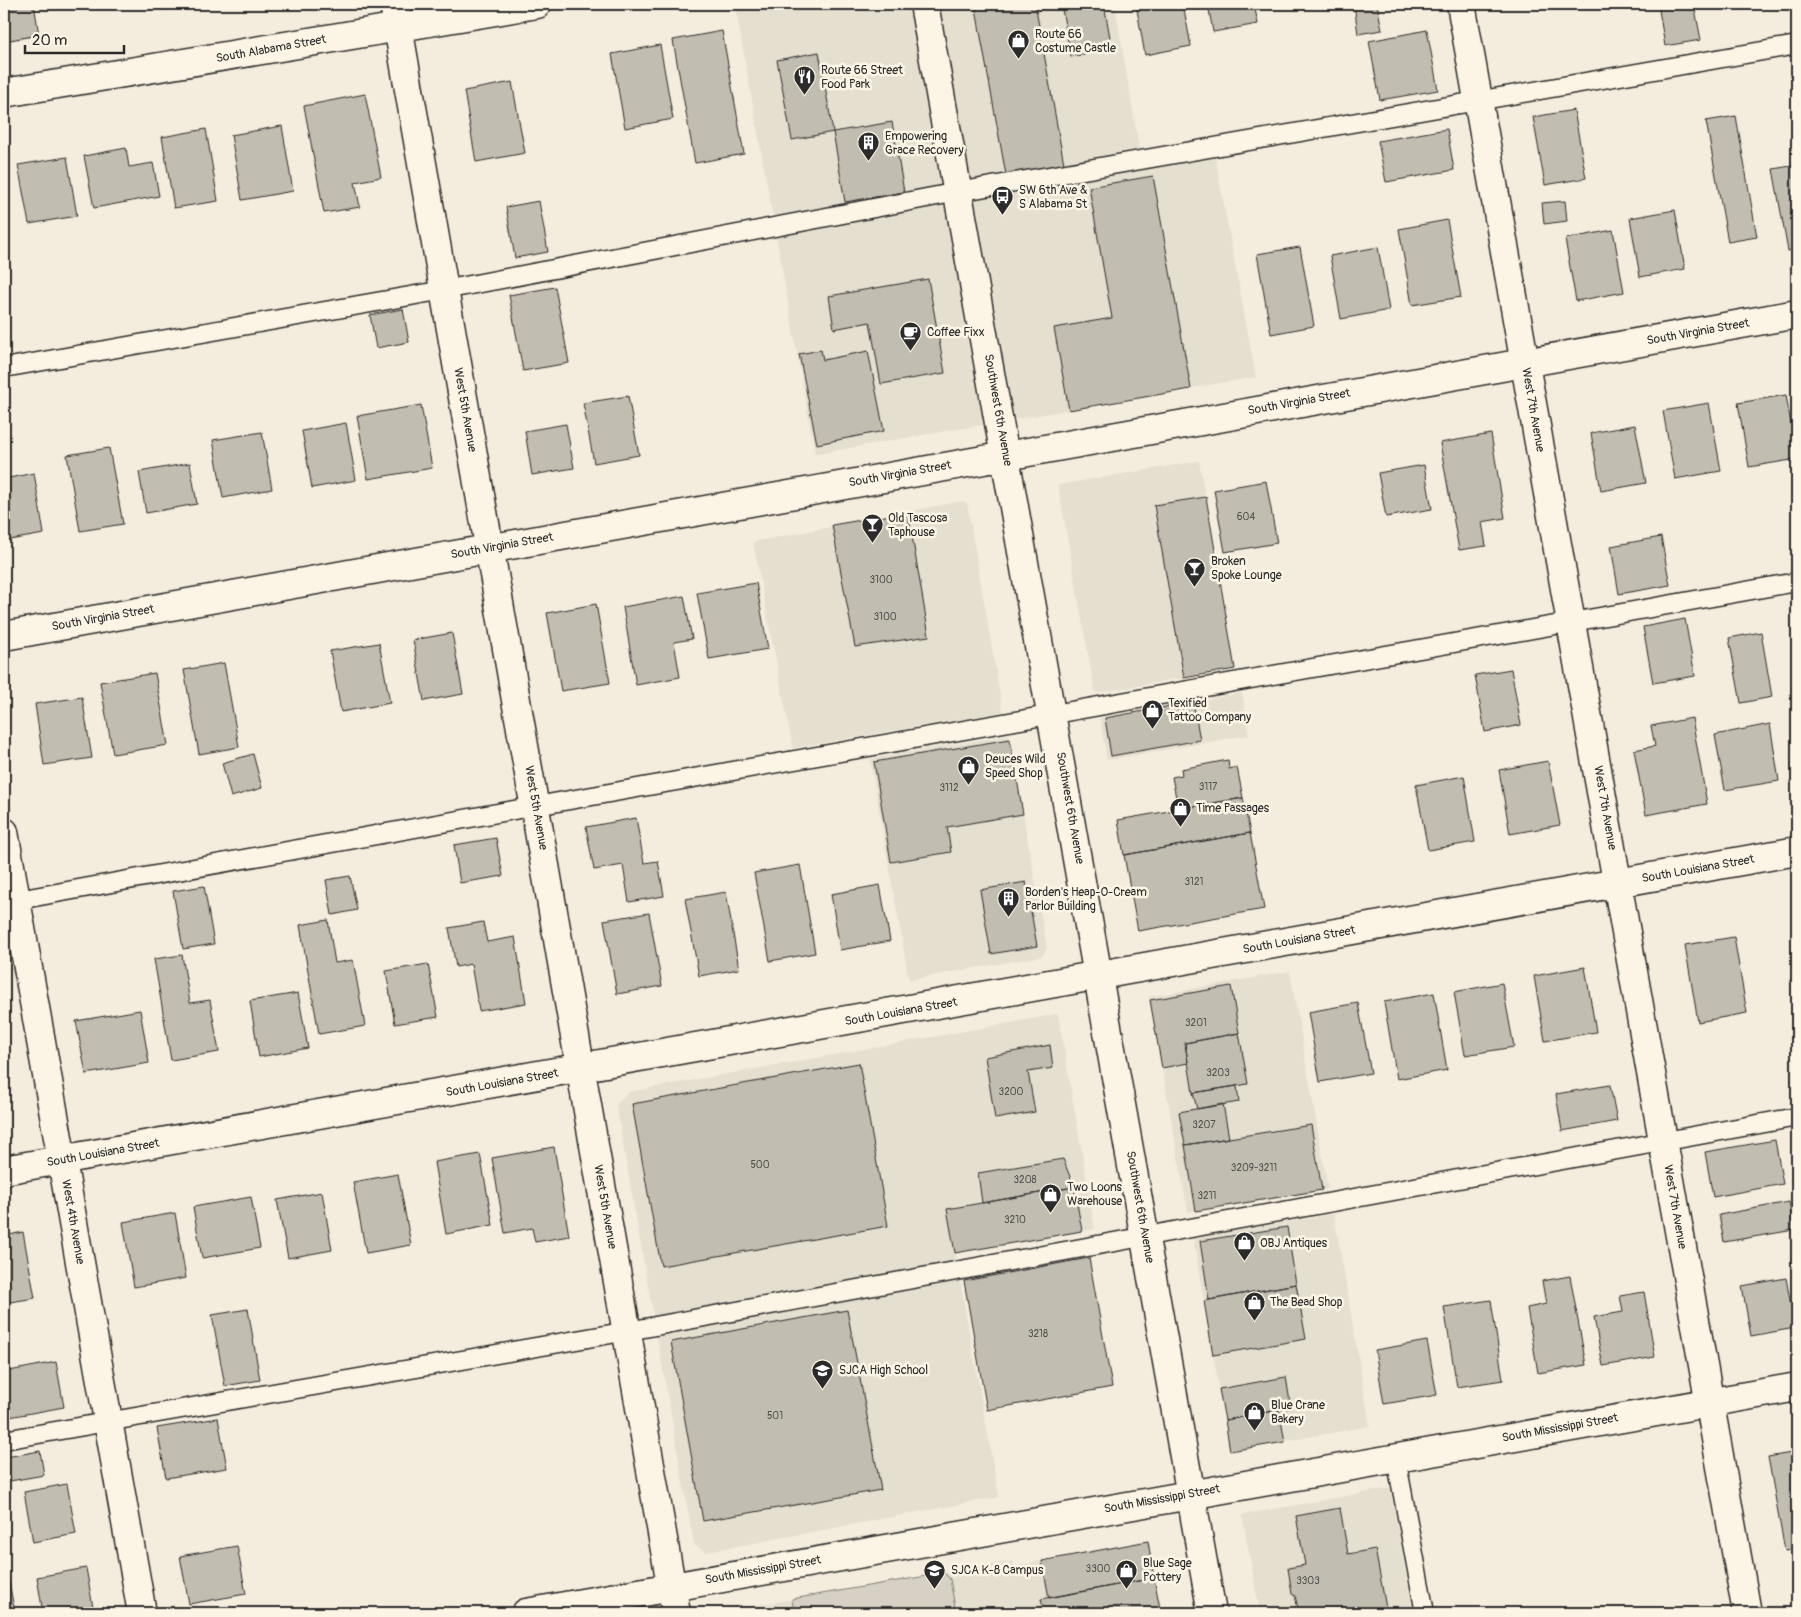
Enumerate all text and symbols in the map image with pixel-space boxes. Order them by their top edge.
scale bar [25,22,124,54]
place label: Route 66 Costume Castle [1035,27,1116,56]
shop icon: Route 66 Costume Castle [1007,29,1031,60]
text: 20 m [32,31,67,50]
street label: South Alabama Street [215,32,327,66]
place label: Route 66 Street Food Park [821,63,903,92]
restaurant icon: Route 66 Street Food Park [793,65,817,96]
place label: Empowering Grace Recovery [885,129,964,158]
building icon: Empowering Grace Recovery [857,131,881,162]
place label: SW 6th Ave & S Alabama St [1019,183,1087,212]
bus stop icon: SW 6th Ave & S Alabama St [991,185,1015,216]
street label: South Virginia Street [1646,316,1751,348]
cafe icon: Coffee Fixx [899,320,923,351]
place label: Coffee Fixx [927,325,985,340]
street label: Southwest 6th Avenue [981,353,1015,467]
street label: West 5th Avenue [450,367,480,453]
street label: West 7th Avenue [1518,367,1548,453]
street label: South Virginia Street [1247,386,1352,418]
street label: South Virginia Street [848,458,953,490]
place label: Old Tascosa Taphouse [888,511,948,540]
house number: 604 [1237,511,1255,523]
bar icon: Old Tascosa Taphouse [860,513,884,544]
street label: South Virginia Street [450,530,555,562]
place label: Broken Spoke Lounge [1211,554,1282,583]
bar icon: Broken Spoke Lounge [1183,556,1207,587]
house number: 3100 [869,574,893,586]
street label: South Virginia Street [51,602,156,634]
house number: 3100 [873,611,897,623]
place label: Texified Tattoo Company [1168,696,1251,725]
shop icon: Texified Tattoo Company [1140,698,1164,729]
street label: Southwest 6th Avenue [1053,751,1087,865]
place label: Deuces Wild Speed Shop [985,752,1046,781]
shop icon: Deuces Wild Speed Shop [957,754,981,785]
street label: West 5th Avenue [521,765,551,851]
street label: West 7th Avenue [1590,765,1620,851]
house number: 3117 [1199,781,1218,793]
house number: 3112 [940,782,959,794]
shop icon: Time Passages [1168,796,1192,827]
place label: Time Passages [1196,801,1270,816]
street label: South Louisiana Street [1640,852,1756,886]
house number: 3121 [1185,876,1204,888]
place label: Borden's Heap-O-Cream Parlor Building [1025,885,1147,914]
building icon: Borden's Heap-O-Cream Parlor Building [997,887,1021,918]
street label: South Louisiana Street [1241,923,1357,957]
street label: South Louisiana Street [843,995,959,1029]
house number: 3201 [1185,1017,1207,1029]
street label: South Louisiana Street [444,1066,560,1100]
house number: 3203 [1206,1067,1230,1079]
house number: 3200 [999,1086,1024,1098]
house number: 3207 [1192,1119,1216,1131]
street label: South Louisiana Street [45,1136,161,1170]
street label: Southwest 6th Avenue [1123,1150,1157,1264]
house number: 500 [750,1159,770,1171]
house number: 3209-3211 [1231,1162,1277,1174]
street label: West 5th Avenue [590,1164,620,1250]
street label: West 7th Avenue [1660,1164,1690,1250]
house number: 3208 [1013,1174,1037,1186]
street label: West 4th Avenue [58,1178,88,1266]
place label: Two Loons Warehouse [1067,1180,1123,1209]
shop icon: Two Loons Warehouse [1039,1182,1063,1213]
house number: 3211 [1198,1190,1217,1202]
house number: 3210 [1004,1214,1026,1226]
shop icon: OBJ Antiques [1232,1231,1256,1262]
place label: OBJ Antiques [1260,1236,1328,1251]
shop icon: The Bead Shop [1242,1290,1266,1321]
place label: The Bead Shop [1270,1295,1343,1310]
house number: 3218 [1028,1328,1048,1340]
school or university icon: SJCA High School [811,1358,835,1389]
place label: SJCA High School [839,1363,928,1378]
place label: Blue Crane Bakery [1271,1398,1325,1427]
shop icon: Blue Crane Bakery [1243,1400,1267,1431]
house number: 501 [767,1410,783,1422]
street label: South Mississippi Street [1501,1410,1619,1446]
street label: South Mississippi Street [1103,1481,1221,1517]
street label: South Mississippi Street [704,1552,822,1588]
place label: Blue Sage Pottery [1143,1556,1192,1585]
school or university icon: SJCA K-8 Campus [923,1558,947,1589]
shop icon: Blue Sage Pottery [1115,1558,1139,1589]
place label: SJCA K-8 Campus [951,1563,1044,1578]
house number: 3300 [1086,1563,1111,1575]
house number: 3303 [1296,1575,1320,1587]

